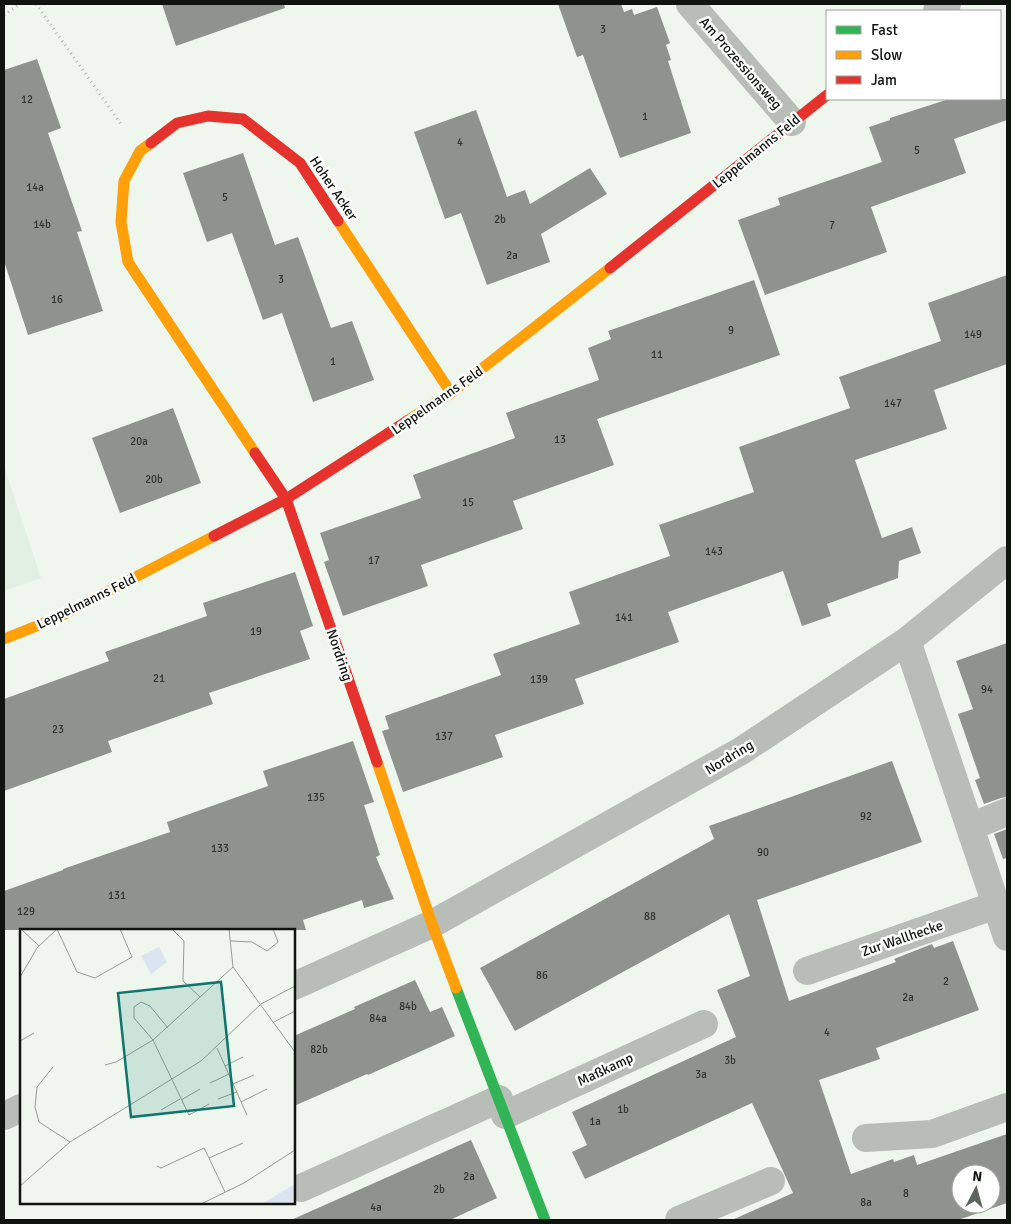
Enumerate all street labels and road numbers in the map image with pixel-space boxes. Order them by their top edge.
street label: Am Prozessionsweg [696,14,785,113]
street label: Leppelmanns Feld [709,111,804,192]
street label: Hoher Acker [306,153,362,224]
street label: Leppelmanns Feld [388,362,486,438]
street label: Leppelmanns Feld [34,570,138,633]
street label: Nordring [323,627,356,683]
street label: Nordring [702,736,757,778]
street label: Zur Wallhecke [859,917,945,960]
street label: Maßkamp [574,1049,636,1090]

